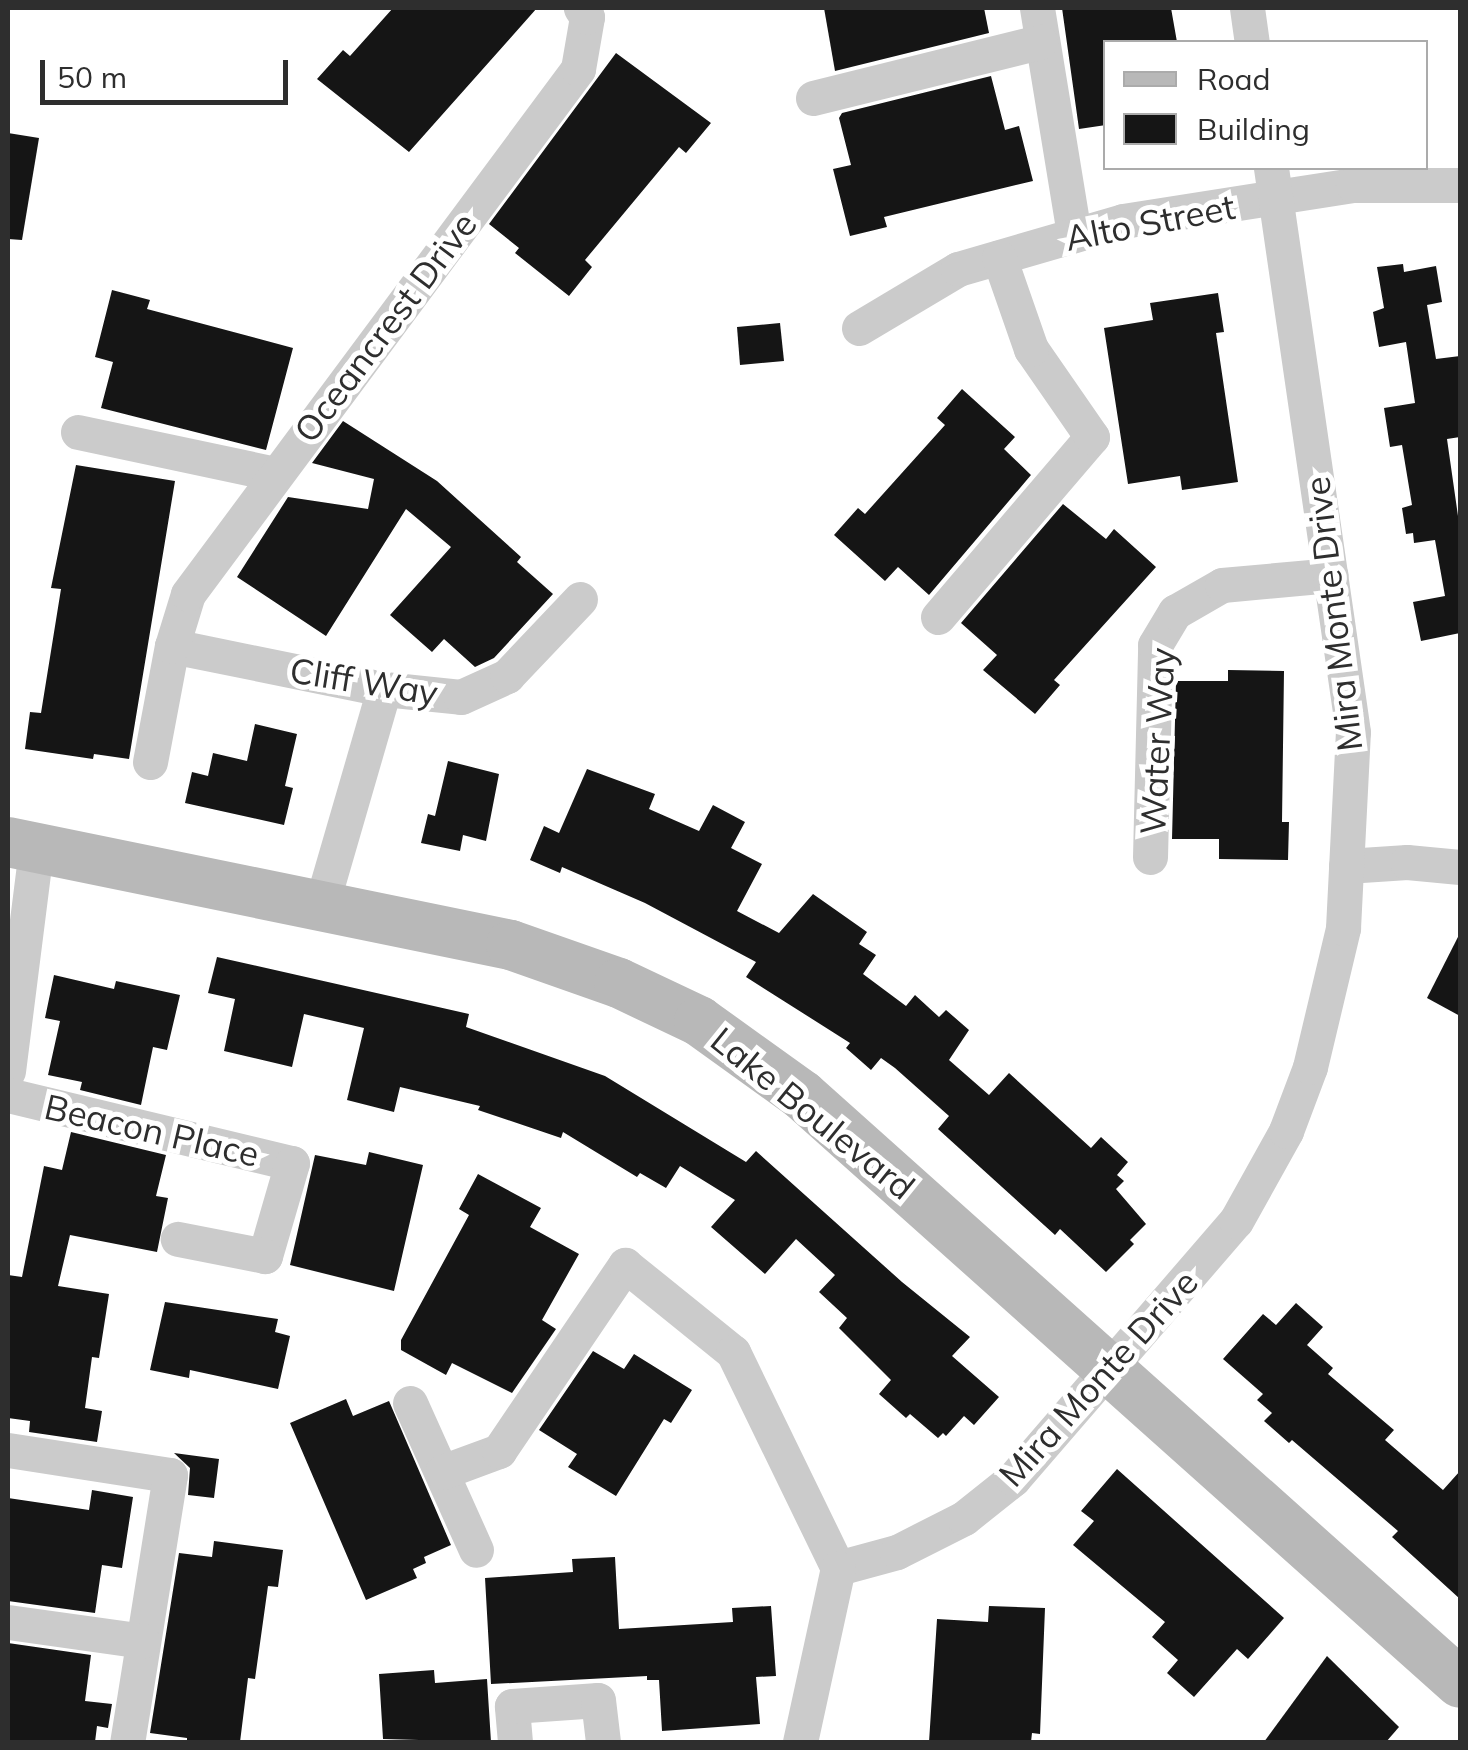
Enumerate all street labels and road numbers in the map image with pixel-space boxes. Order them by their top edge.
street label: Alto Street [1062,185,1238,259]
street label: Oceancrest Drive [285,204,485,450]
street label: Mira Monte Drive [1295,474,1371,754]
street label: Water Way [1131,646,1183,836]
street label: Cliff Way [287,649,441,713]
street label: Lake Boulevard [703,1018,923,1208]
street label: Beacon Place [41,1085,263,1175]
street label: Mira Monte Drive [990,1261,1206,1495]

